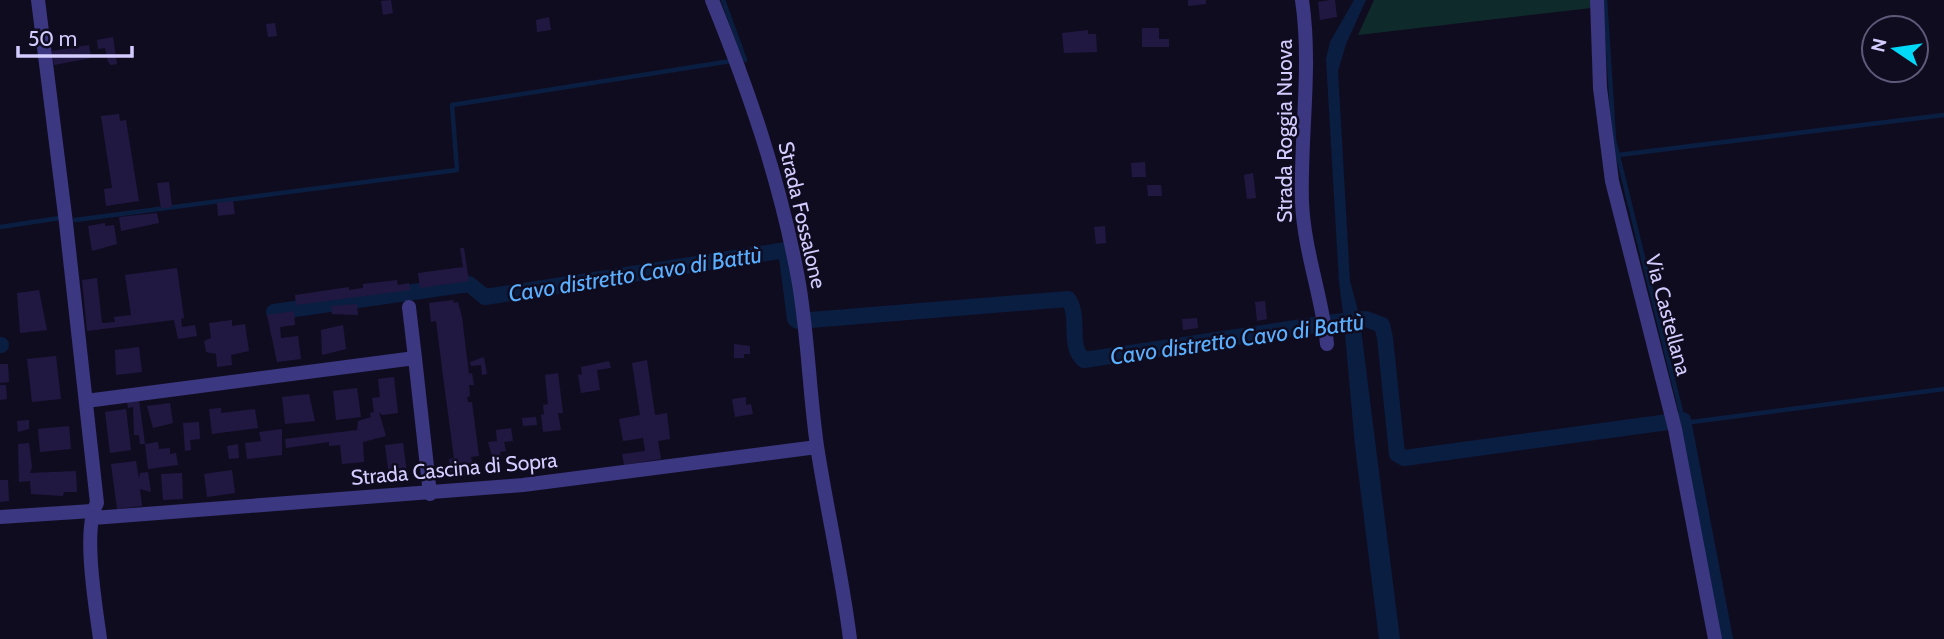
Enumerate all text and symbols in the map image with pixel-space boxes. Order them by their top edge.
scale bar [18,14,131,58]
north arrow [1860,14,1930,84]
text: 50 m [28,26,77,51]
text: N [1866,36,1892,54]
street label: Strada Roggia Nuova [1272,39,1297,223]
street label: Strada Fossalone [773,139,832,291]
water label: Cavo distretto Cavo di Battù [506,240,764,308]
street label: Via Castellana [1640,252,1697,378]
water label: Cavo distretto Cavo di Battù [1108,307,1366,371]
street label: Strada Cascina di Sopra [350,447,558,490]

